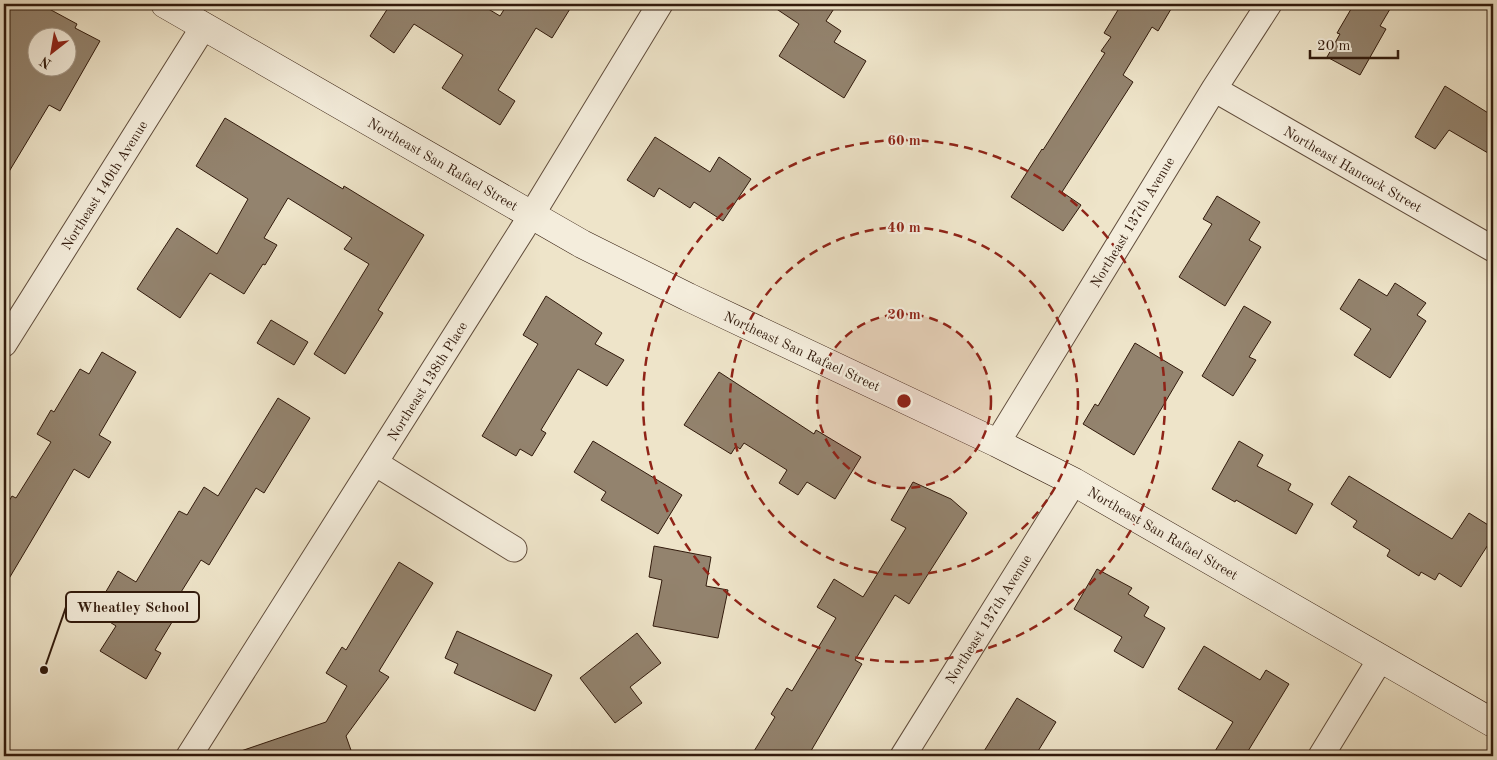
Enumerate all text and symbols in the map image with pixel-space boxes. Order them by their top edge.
north arrow [28,28,78,78]
scale bar [1310,28,1397,60]
text: 20 m [1317,39,1351,54]
text: N [37,53,54,71]
street label: Northeast San Rafael Street [365,116,520,214]
street label: Northeast 140th Avenue [59,118,150,253]
street label: Northeast Hancock Street [1281,125,1424,215]
text: 60 m [887,134,921,149]
street label: Northeast 137th Avenue [1088,155,1177,290]
text: 40 m [887,221,921,236]
text: 20 m [887,308,921,323]
street label: Northeast San Rafael Street [721,309,882,394]
street label: Northeast 138th Place [385,319,470,444]
centre of rings [895,392,913,410]
street label: Northeast San Rafael Street [1085,485,1240,583]
street label: Northeast 137th Avenue [943,552,1034,687]
callout: Wheatley School [66,592,199,622]
text: Wheatley School [77,601,190,616]

